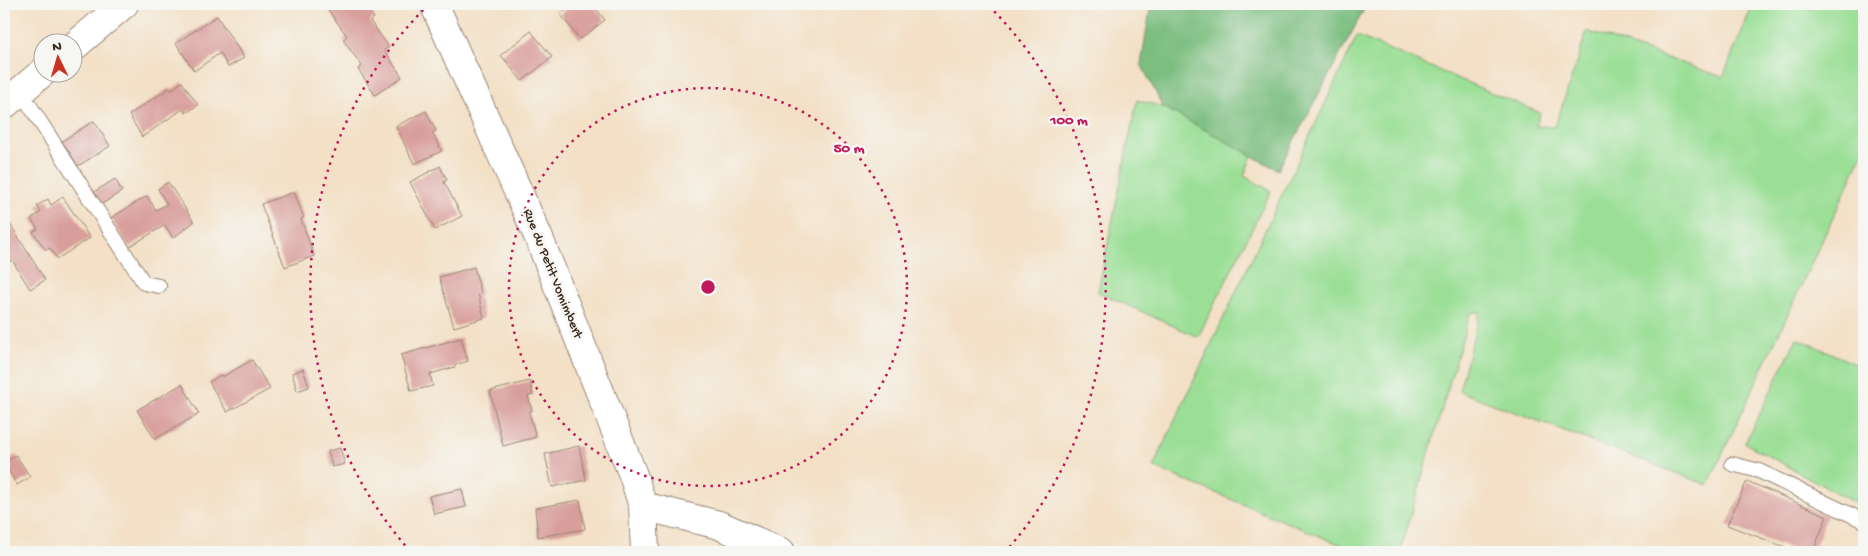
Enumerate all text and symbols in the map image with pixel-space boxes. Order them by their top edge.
north arrow [32,32,82,82]
text: N [52,39,62,56]
text: 100 m [1049,112,1088,130]
text: 50 m [834,140,865,158]
street label: Rue du Petit Vomimbert [518,207,586,343]
centre of rings [699,278,717,296]

